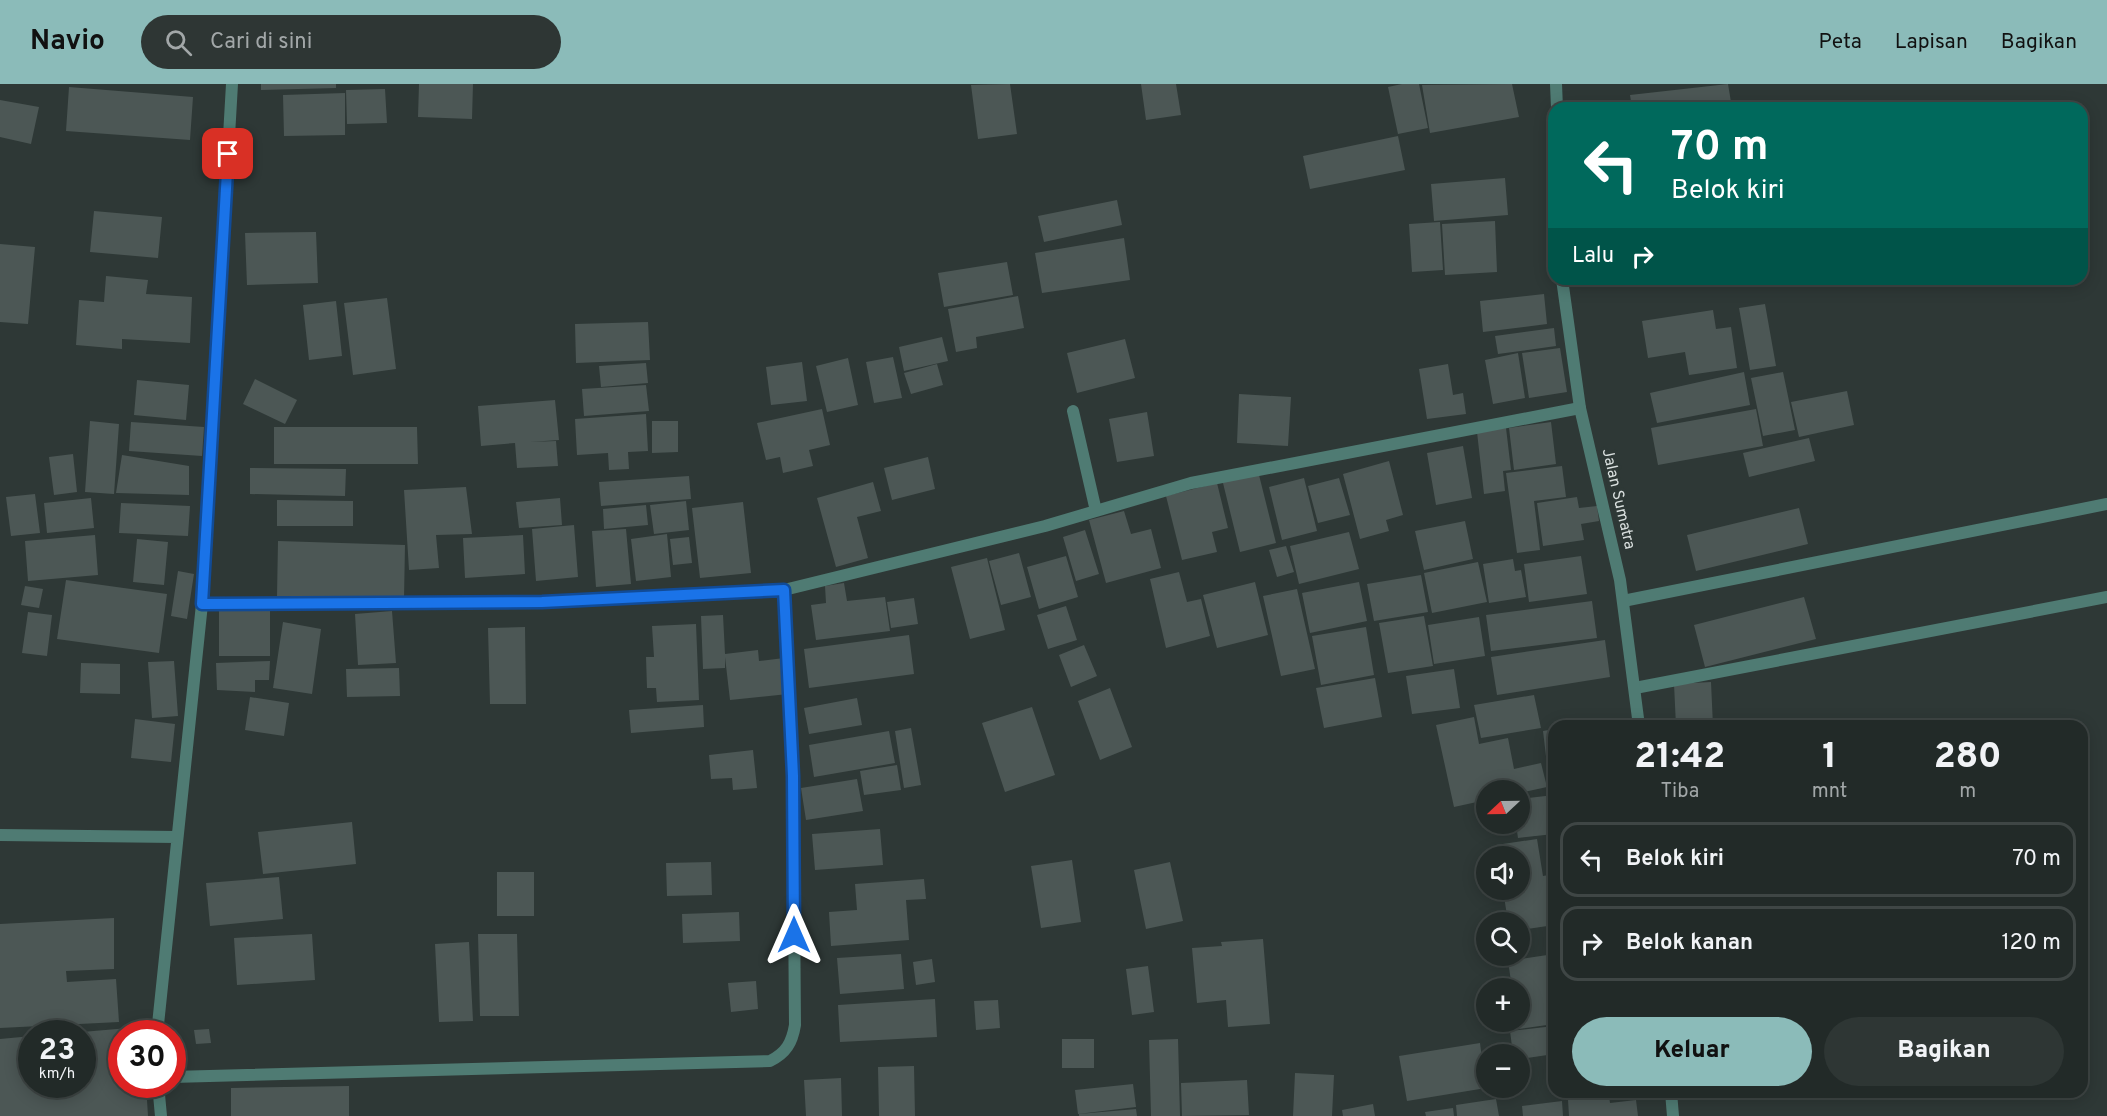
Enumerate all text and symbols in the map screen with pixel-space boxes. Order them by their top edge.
search box [141,15,561,69]
text: Navio [30,24,105,60]
icon: search [162,26,195,59]
text: Cari di sini [210,29,312,56]
text: Peta [1819,29,1862,56]
text: Lapisan [1895,29,1968,56]
text: Bagikan [2001,29,2077,56]
text: 70 m [1671,122,1769,175]
icon: left [1572,126,1650,204]
pin [202,128,253,179]
icon: arrive [211,137,244,170]
text: Belok kiri [1671,174,1785,208]
icon: right [1626,240,1659,273]
text: Lalu [1572,243,1614,270]
street label: Jalan Sumatra [1597,447,1639,551]
text: 21:42 [1634,735,1725,781]
text: 1 [1822,735,1837,781]
text: 280 [1934,735,2002,781]
text: Tiba [1660,779,1699,805]
text: mnt [1812,779,1847,805]
text: m [1959,779,1976,805]
north arrow [1476,780,1530,834]
map controls [1476,780,1530,1098]
icon: left [1575,843,1608,876]
button: sound [1476,846,1530,900]
text: Belok kiri [1626,846,1724,873]
text: 70 m [2012,846,2061,873]
position arrow [762,903,826,967]
button: search [1476,912,1530,966]
icon: right [1575,927,1608,960]
text: Belok kanan [1626,930,1753,957]
text: 120 m [2001,930,2061,957]
button: + [1476,978,1530,1032]
button: Keluar [1572,1017,1812,1086]
button: Bagikan [1824,1017,2064,1086]
speed limit sign: 30 [108,1020,186,1098]
text: 23 [39,1033,75,1070]
button: − [1476,1044,1530,1098]
text: km/h [39,1065,75,1084]

